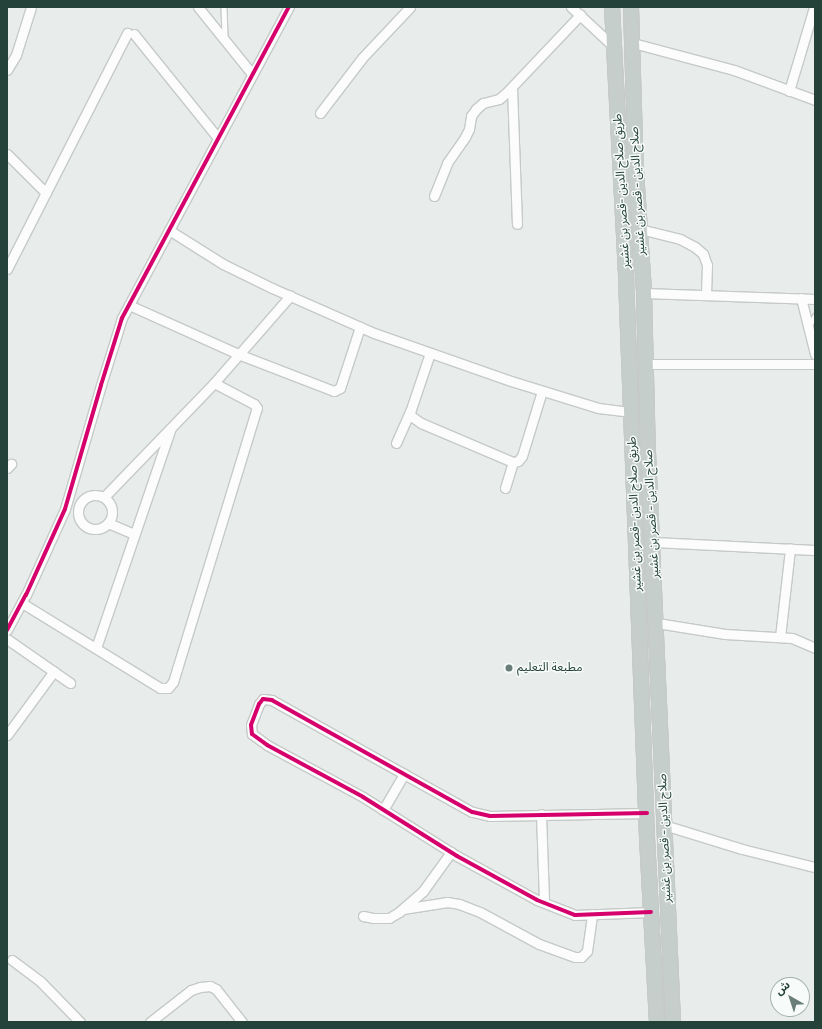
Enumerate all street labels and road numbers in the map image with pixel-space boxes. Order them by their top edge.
street label: طريق صلاح الدين -قصر بن غشير [611,113,633,269]
street label: صلاح الدين - قصر بن غشير [627,126,649,256]
street label: طريق صلاح الدين -قصر بن غشير [625,436,645,592]
street label: صلاح الدين - قصر بن غشير [641,449,663,579]
street label: صلاح الدين - قصر بن غشير [656,773,674,903]

